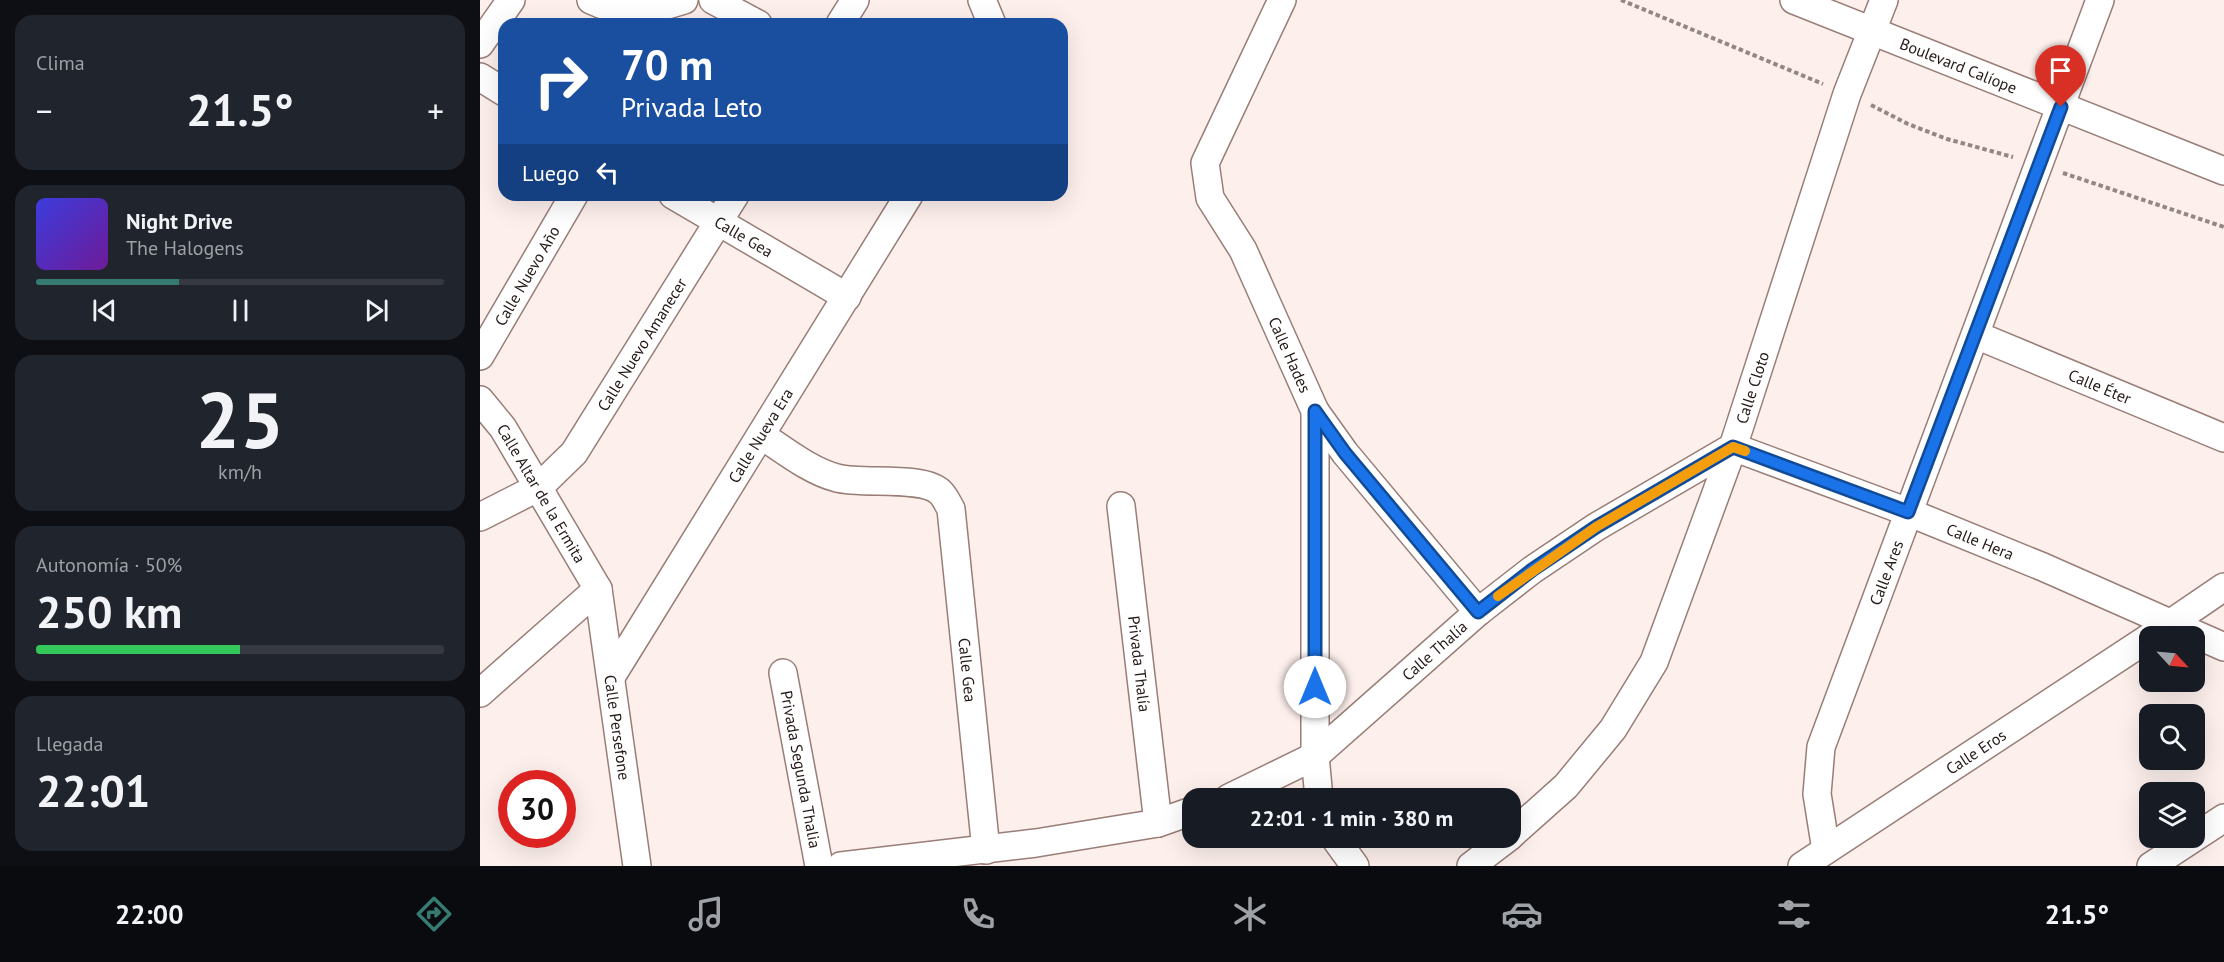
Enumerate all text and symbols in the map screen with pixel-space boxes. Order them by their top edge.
street label: Boulevard Calíope [1897,33,2020,98]
text: 70 m [621,37,713,92]
icon: right [522,42,600,120]
pin [2035,45,2086,107]
text: Clima [36,50,85,76]
icon: arrive [2044,54,2077,87]
text: 21.5° [186,80,294,138]
text: − [36,89,53,132]
text: + [427,89,444,132]
text: Privada Leto [621,90,763,124]
icon: left [591,156,624,189]
text: Luego [522,159,579,187]
text: Night Drive [126,207,233,235]
street label: Calle Gea [711,212,777,261]
street label: Calle Nuevo Año [490,222,564,329]
text: The Halogens [126,235,244,261]
street label: Calle Nuevo Amanecer [593,274,691,415]
icon: previous [88,294,121,327]
icon: pause [224,294,257,327]
icon: next [360,294,393,327]
street label: Calle Hades [1264,314,1316,396]
street label: Calle Cloto [1731,349,1773,426]
street label: Calle Éter [2065,364,2135,409]
text: 25 [196,369,284,470]
street label: Calle Nueva Era [724,384,797,487]
street label: Calle Altar de la Ermita [493,420,590,566]
text: km/h [218,459,262,485]
street label: Calle Hera [1944,519,2017,564]
street label: Calle Ares [1865,537,1907,608]
text: Autonomía · 50% [36,552,182,578]
text: 250 km [36,582,182,640]
street label: Privada Thalía [1124,615,1155,713]
street label: Calle Thalía [1398,616,1471,685]
north arrow [2139,626,2205,692]
map controls [2139,626,2205,848]
street label: Calle Gea [954,637,981,703]
position arrow [1283,655,1347,719]
street label: Calle Persefone [600,674,635,781]
street label: Privada Segunda Thalia [776,689,825,850]
button: search [2139,704,2205,770]
street label: Calle Eros [1942,724,2010,779]
text: Llegada [36,731,103,757]
text: 22:01 [36,761,150,819]
speed limit sign: 30 [498,770,576,848]
button: layers [2139,782,2205,848]
text: 22:01 · 1 min · 380 m [1250,804,1453,832]
icon: directions [413,893,455,935]
icon: music [685,893,727,935]
icon: phone [957,893,999,935]
icon: climate [1229,893,1271,935]
icon: car [1501,893,1543,935]
icon: filters [1773,893,1815,935]
text: 22:00 [115,897,183,931]
text: 21.5° [2045,897,2109,931]

